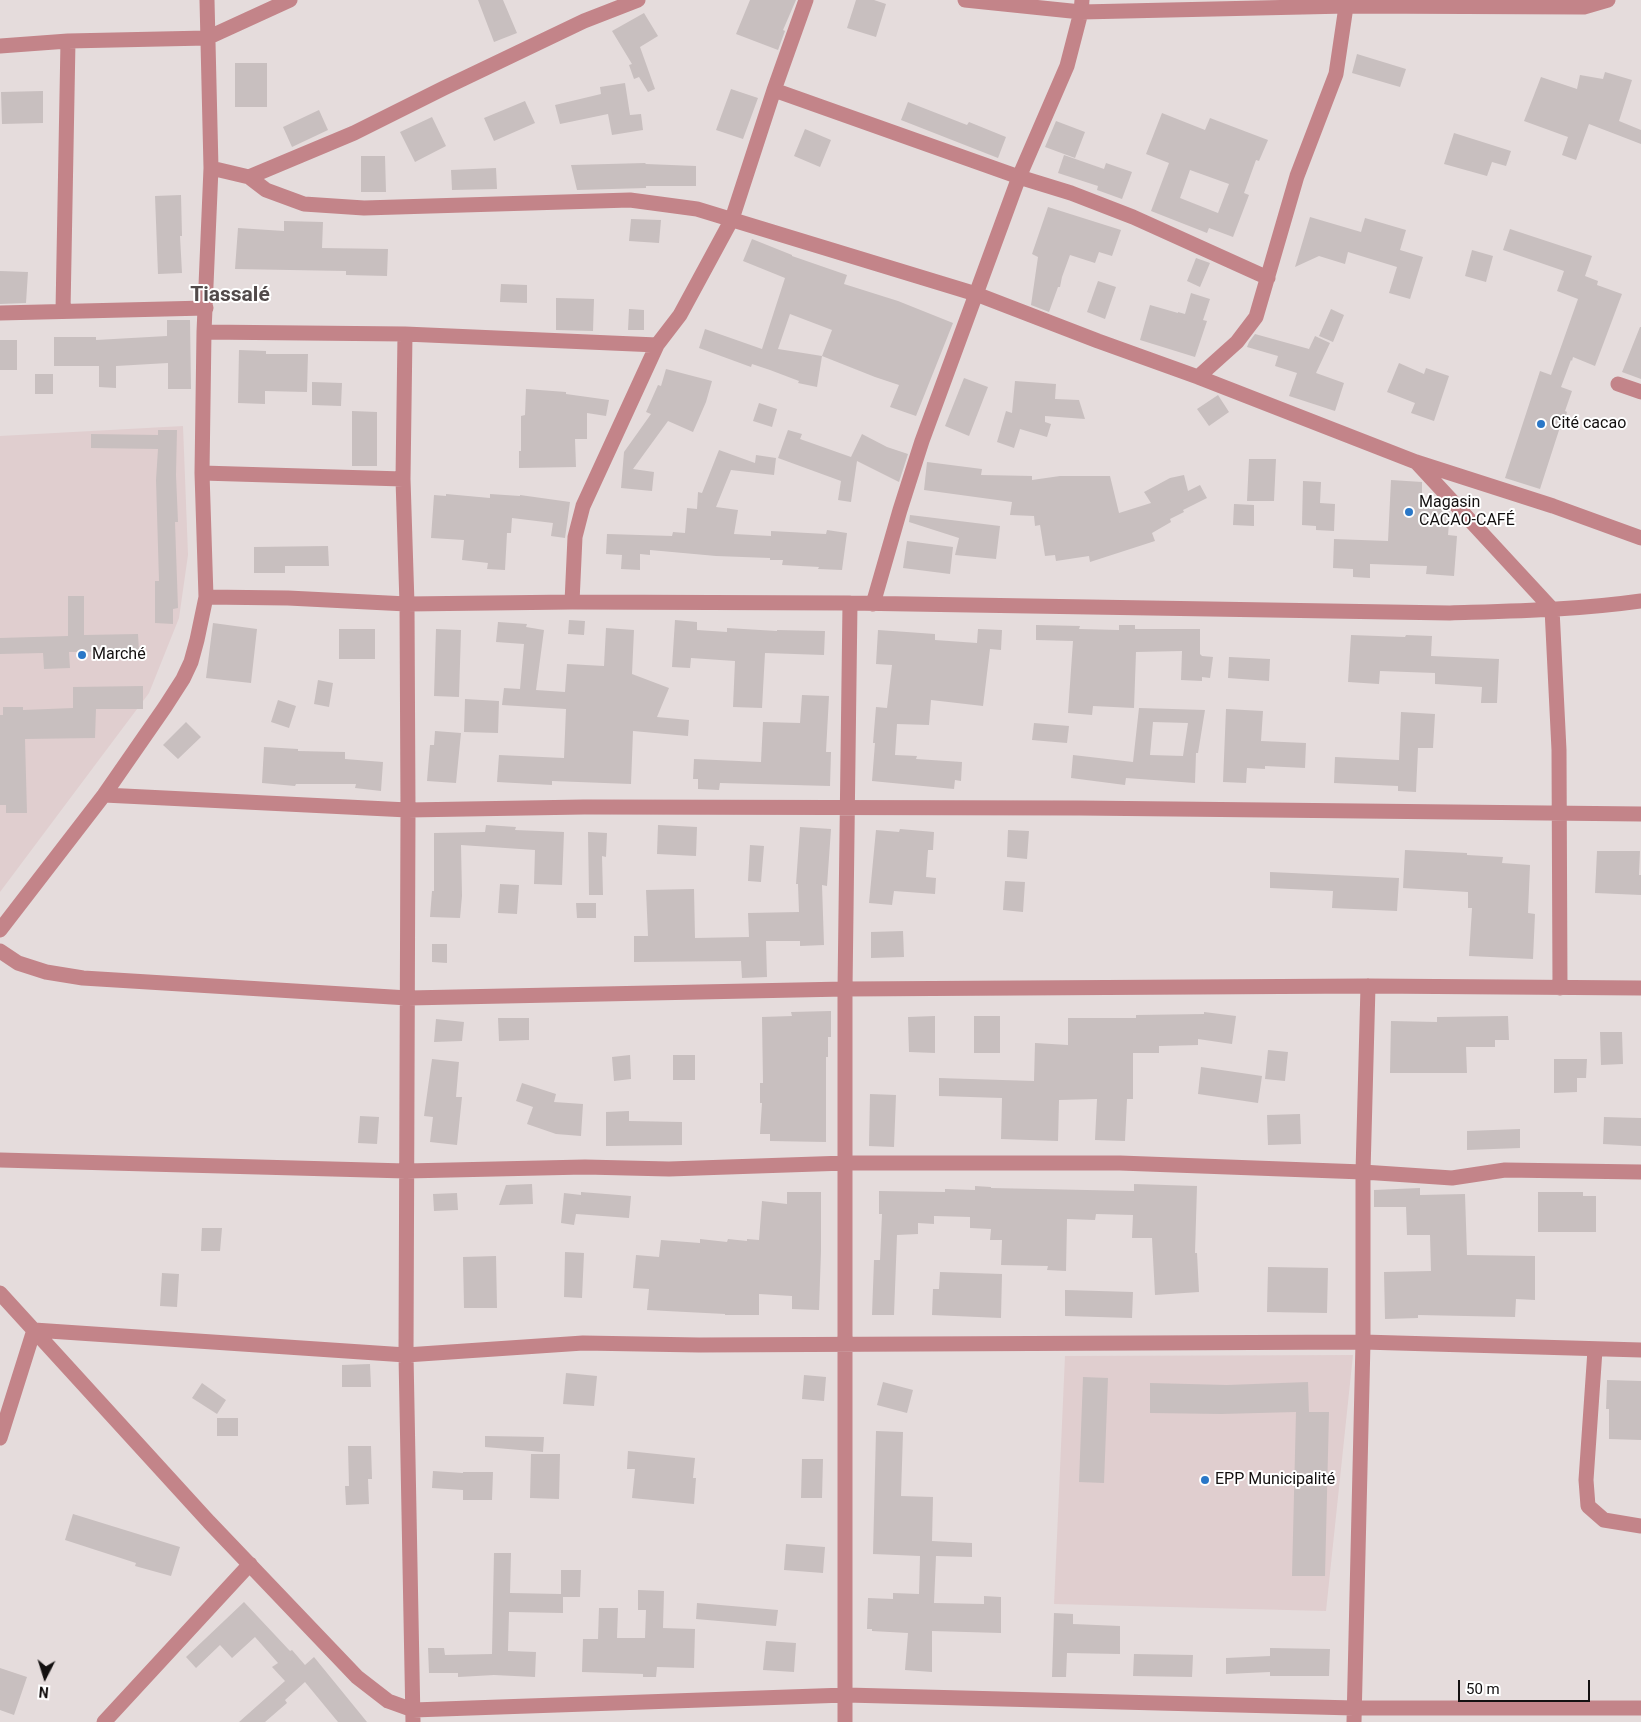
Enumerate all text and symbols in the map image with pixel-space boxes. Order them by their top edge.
district label: Tiassalé [190,283,270,309]
place label: Cité cacao [1551,414,1626,434]
marker: Cité cacao [1535,418,1547,430]
place label: Magasin CACAO-CAFÉ [1419,493,1515,531]
marker: Magasin CACAO-CAFÉ [1403,506,1415,518]
place label: Marché [92,645,146,665]
marker: Marché [76,649,88,661]
place label: EPP Municipalité [1215,1470,1335,1490]
marker: EPP Municipalité [1199,1474,1211,1486]
north arrow [20,1652,70,1702]
scale bar [1461,1670,1594,1702]
text: 50 m [1466,1680,1500,1698]
text: N [38,1684,49,1700]

